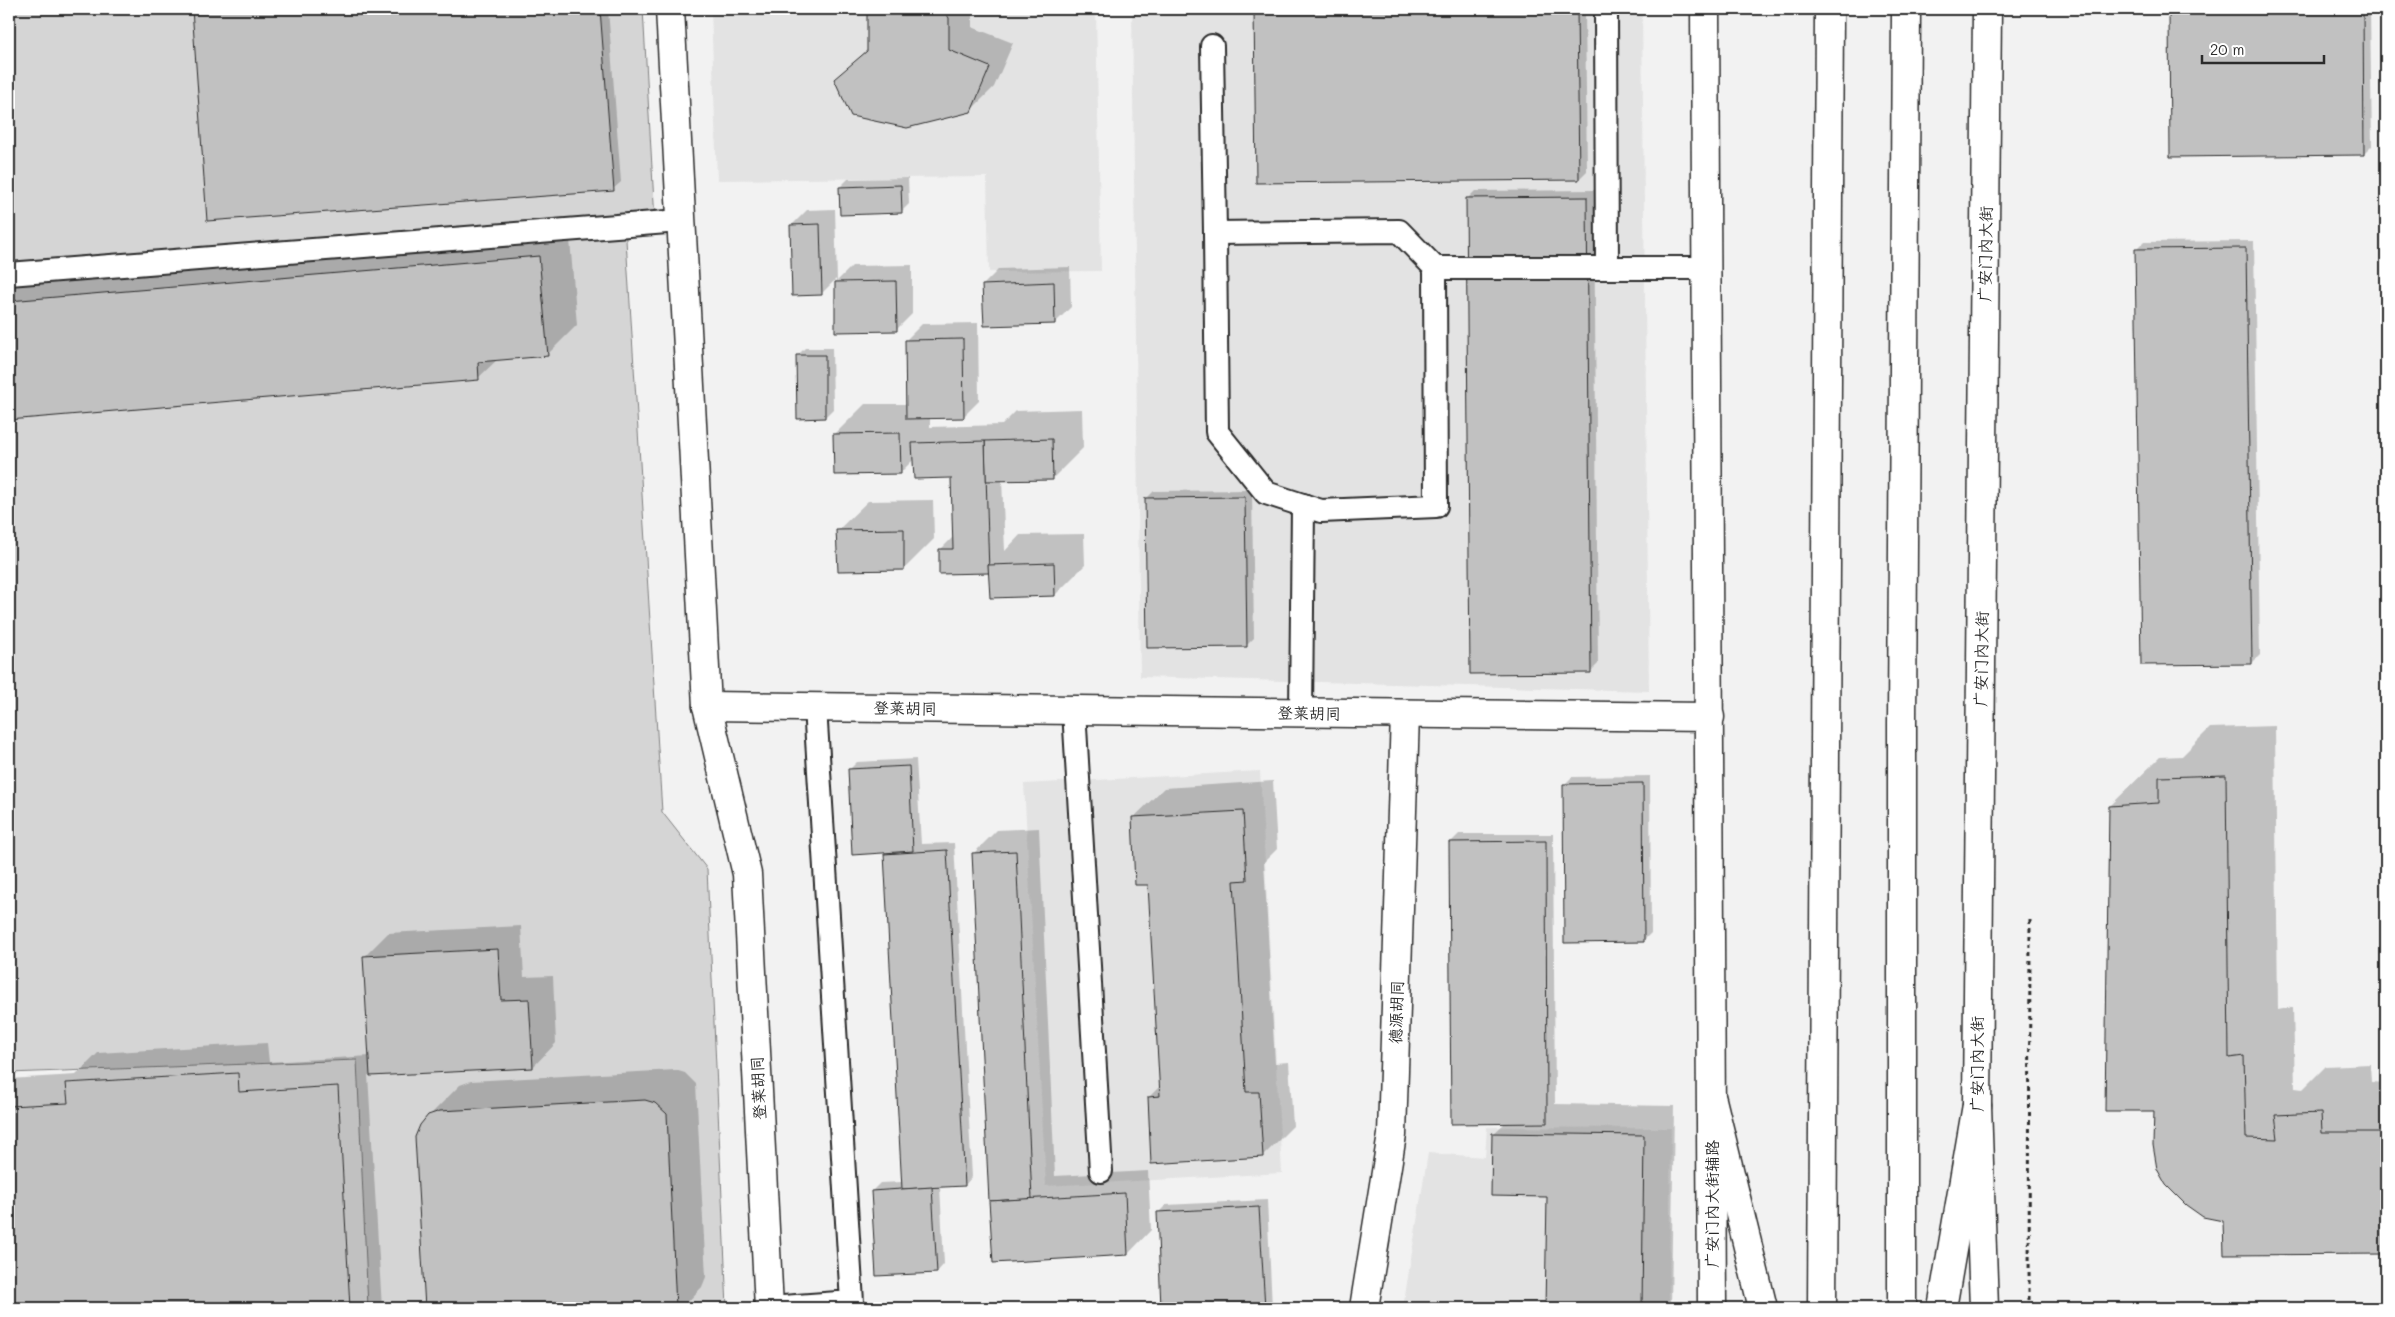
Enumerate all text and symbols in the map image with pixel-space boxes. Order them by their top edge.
scale bar [2202,32,2325,64]
text: 20 m [2210,39,2244,59]
street label: 广安门内大街 [1973,206,1996,302]
street label: 广安门内大街 [1969,611,1992,707]
street label: 登莱胡同 [873,696,937,719]
street label: 登莱胡同 [1277,701,1341,724]
street label: 德源胡同 [1384,980,1407,1044]
street label: 广安门内大街 [1966,1016,1987,1112]
street label: 登莱胡同 [745,1056,770,1121]
street label: 广安门内大街辅路 [1701,1140,1722,1268]

